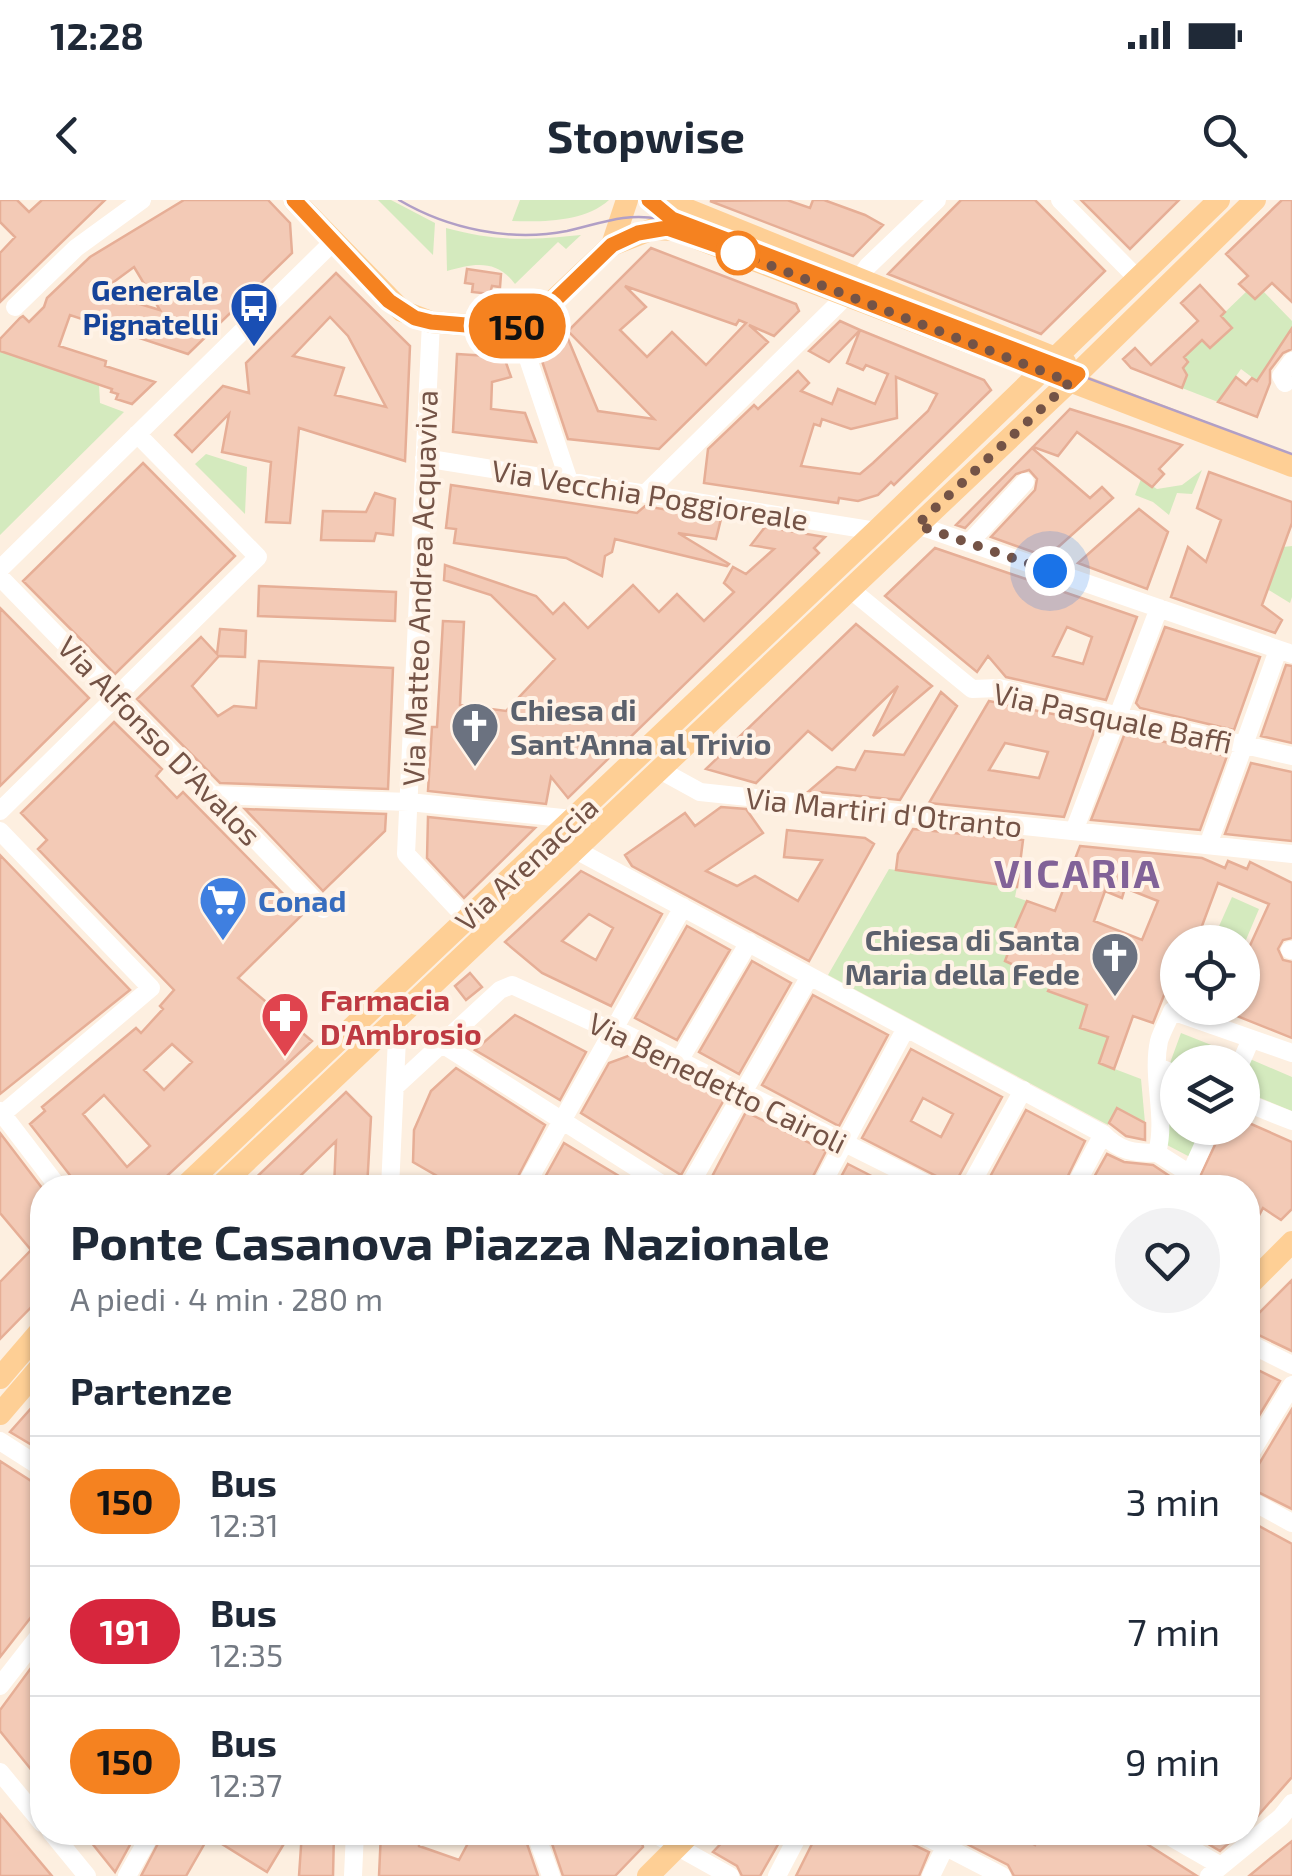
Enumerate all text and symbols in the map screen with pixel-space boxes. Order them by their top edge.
text: 12:28 [50,12,144,58]
icon: back [40,108,95,163]
text: Stopwise [547,108,745,162]
icon: search [1197,108,1252,163]
unlabelled marker [717,232,759,274]
place label: Generale Pignatelli [82,271,219,341]
bus stop icon: Generale Pignatelli [228,280,280,348]
line badge: 150 [460,294,574,358]
text: 150 [489,305,545,347]
street label: Via Matteo Andrea Acquaviva [394,389,444,787]
street label: Via Vecchia Poggioreale [489,451,811,537]
your location [1025,546,1075,596]
street label: Via Alfonso D'Avalos [51,628,269,852]
street label: Via Pasquale Baffi [990,674,1236,760]
place label: Chiesa di Sant'Anna al Trivio [510,691,771,761]
church icon: Chiesa di Sant'Anna al Trivio [449,700,501,768]
street label: Via Martiri d'Otranto [744,779,1024,843]
street label: Via Arenaccia [447,788,605,938]
district label: VICARIA [994,848,1162,896]
supermarket icon: Conad [197,874,249,942]
place label: Conad [258,882,346,918]
place label: Chiesa di Santa Maria della Fede [845,921,1080,991]
map controls [1160,925,1260,1145]
button: locate [1160,925,1260,1025]
church icon: Chiesa di Santa Maria della Fede [1089,930,1141,998]
place label: Farmacia D'Ambrosio [320,981,482,1051]
pharmacy icon: Farmacia D'Ambrosio [259,990,311,1058]
street label: Via Benedetto Cairoli [583,1004,853,1160]
button: layers [1160,1045,1260,1145]
button: heart [1115,1208,1220,1313]
text: Ponte Casanova Piazza Nazionale [70,1212,830,1270]
text: A piedi · 4 min · 280 m [70,1279,383,1317]
text: Partenze [70,1367,232,1413]
text: Bus [210,1459,277,1505]
text: 3 min [1126,1478,1220,1524]
text: 150 [97,1480,153,1522]
text: 12:31 [210,1505,279,1543]
text: Bus [210,1589,277,1635]
text: 7 min [1127,1608,1220,1654]
text: 191 [100,1610,150,1652]
text: 12:35 [210,1635,283,1673]
text: Bus [210,1719,277,1765]
text: 9 min [1125,1738,1220,1784]
text: 150 [97,1740,153,1782]
text: 12:37 [210,1765,282,1803]

